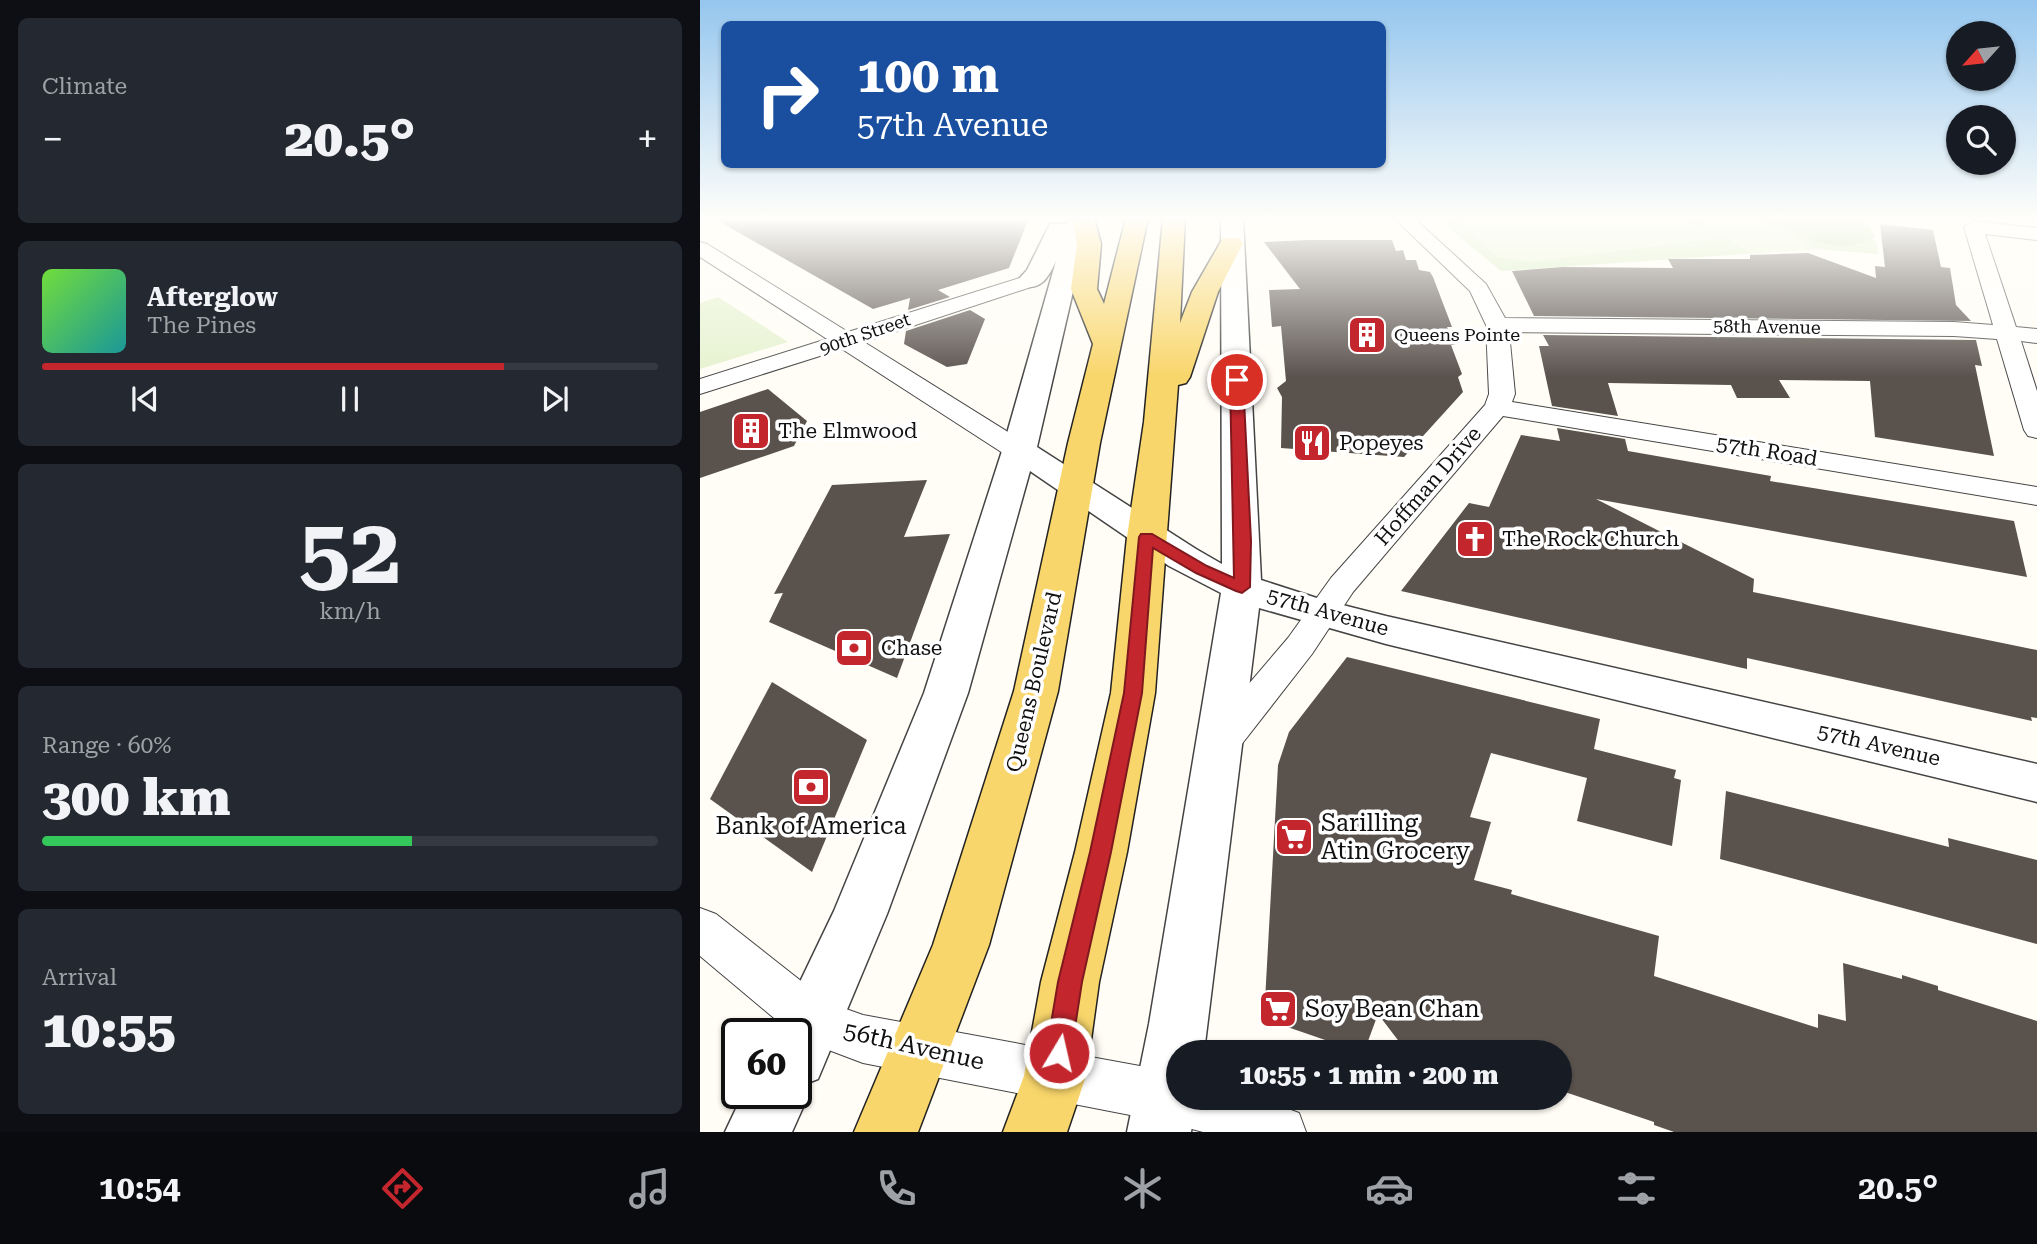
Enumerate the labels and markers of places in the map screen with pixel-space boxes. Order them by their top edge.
building icon: Queens Pointe [1346,314,1388,356]
place label: Queens Pointe [1394,324,1520,345]
pin [1207,350,1267,410]
building icon: The Elmwood [730,410,772,452]
place label: The Elmwood [778,419,918,443]
restaurant icon: Popeyes [1291,422,1333,464]
place label: Popeyes [1339,431,1424,455]
church icon: The Rock Church [1454,518,1496,560]
place label: The Rock Church [1502,527,1680,551]
bank icon: Chase [833,627,875,669]
place label: Chase [881,636,942,660]
bank icon: Bank of America [790,766,832,808]
place label: Sarilling Atin Grocery [1321,809,1471,865]
place label: Bank of America [716,812,906,840]
supermarket icon: Sarilling Atin Grocery [1273,816,1315,858]
supermarket icon: Soy Bean Chan [1257,988,1299,1030]
place label: Soy Bean Chan [1305,995,1480,1023]

